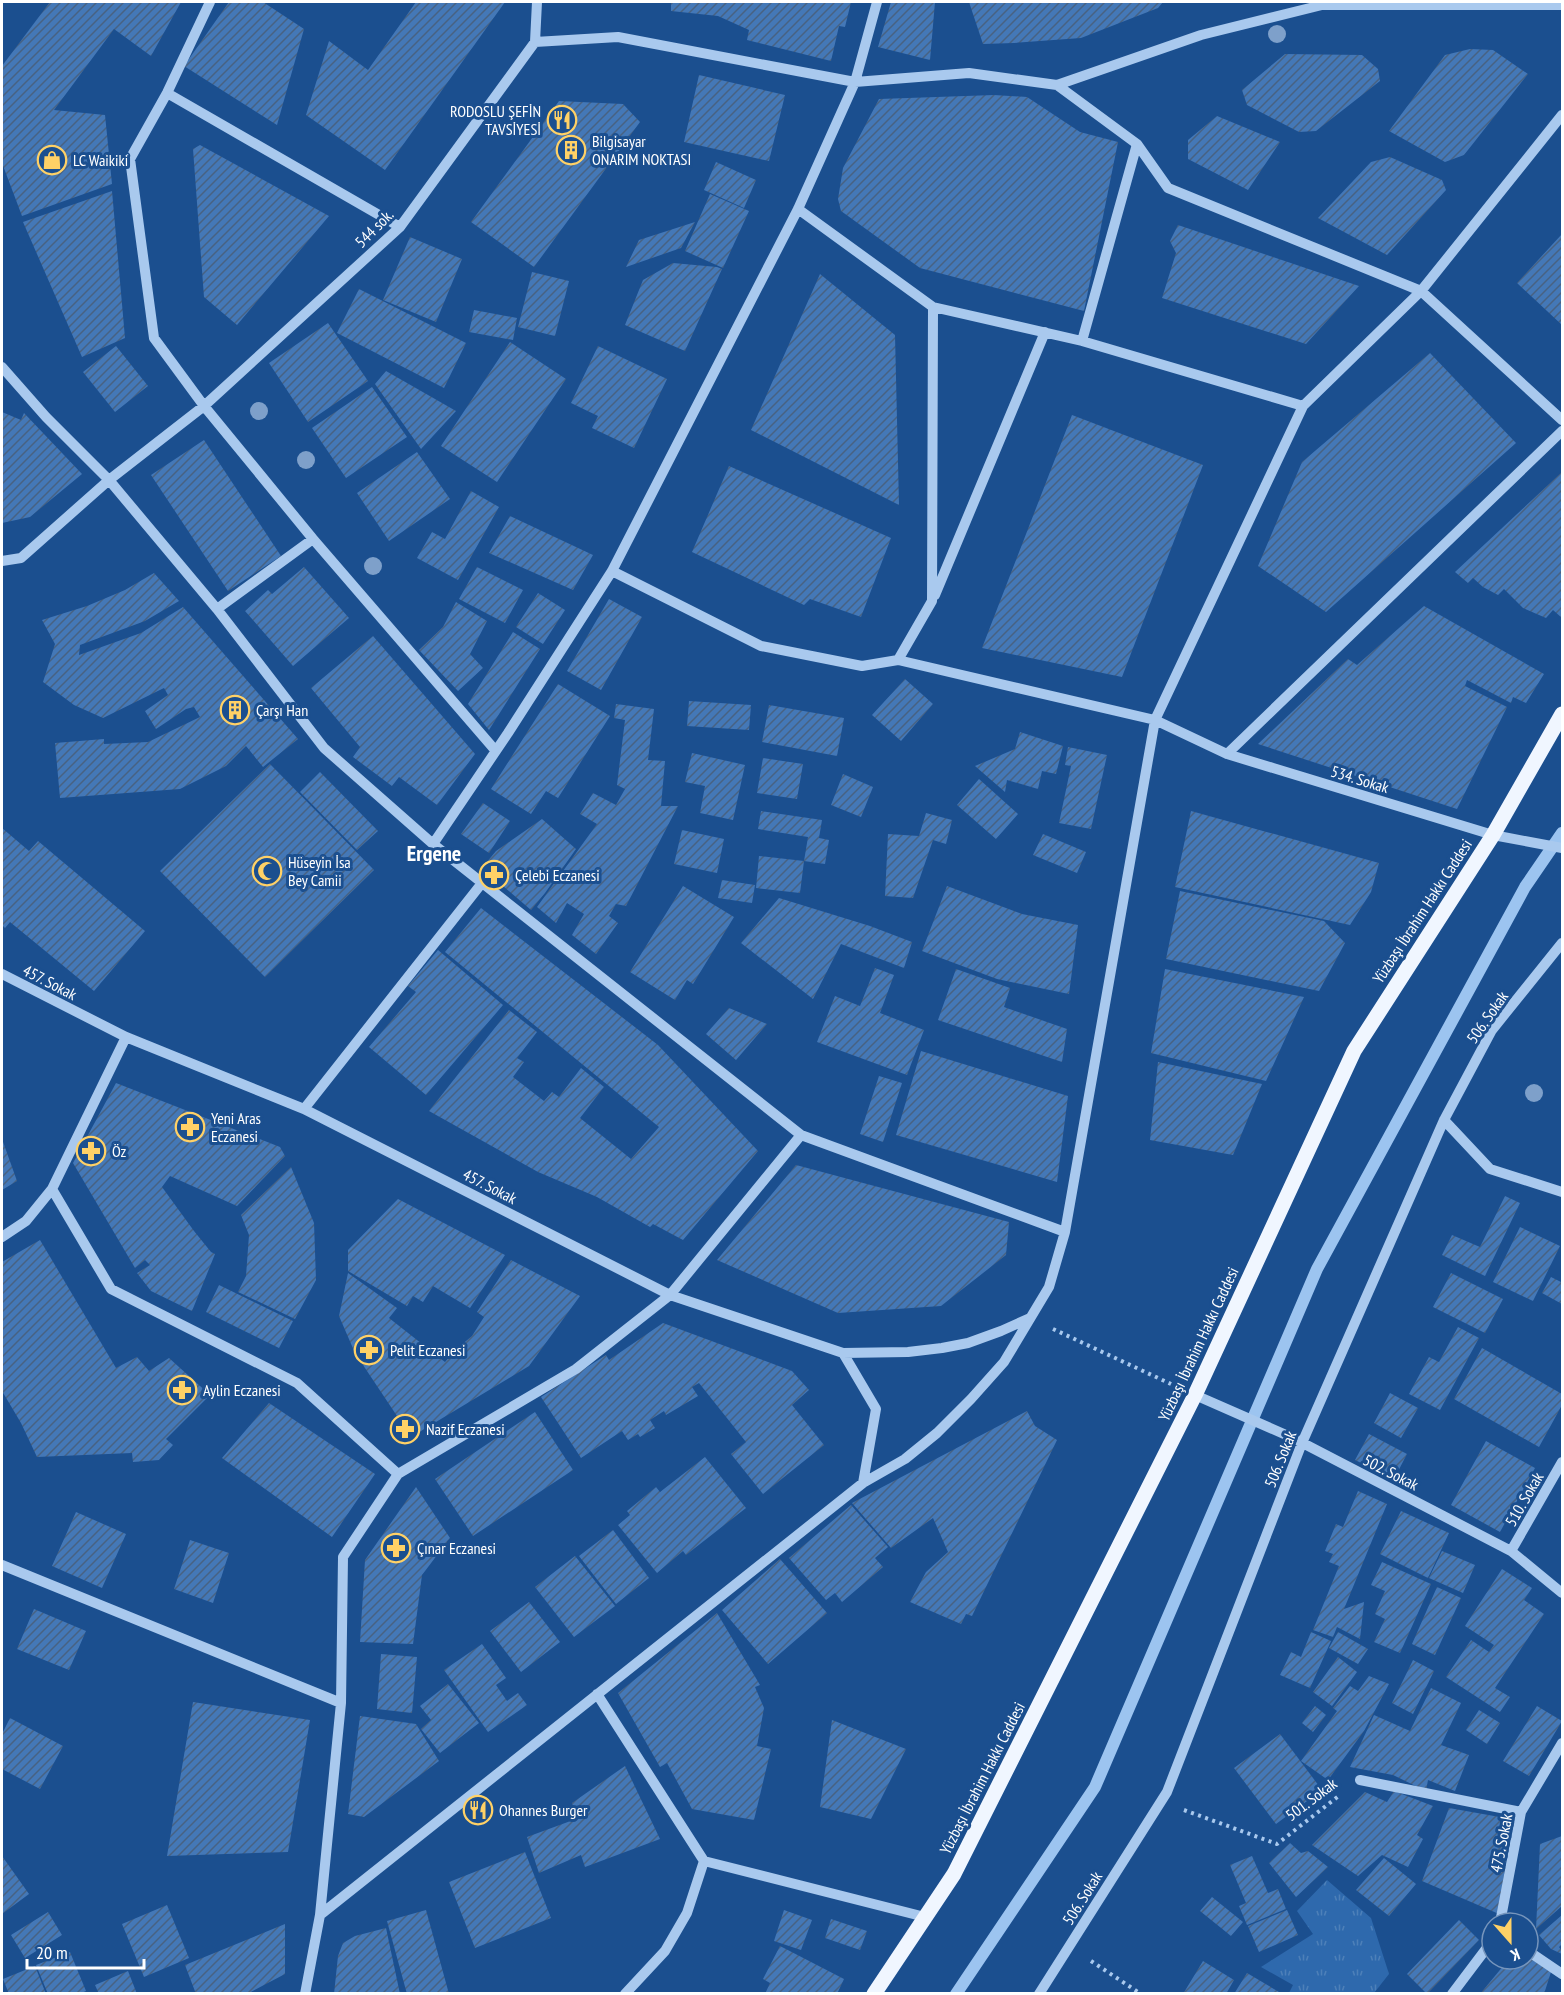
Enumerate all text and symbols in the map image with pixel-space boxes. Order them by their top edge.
place label: RODOSLU ŞEFİN TAVSİYESİ [450,101,541,139]
restaurant icon: RODOSLU ŞEFİN TAVSİYESİ [546,104,578,136]
place label: Bilgisayar ONARIM NOKTASI [592,131,691,169]
building icon: Bilgisayar ONARIM NOKTASI [555,134,587,166]
shop icon: LC Waikiki [36,144,68,176]
place label: LC Waikiki [73,150,128,170]
street label: 544 sok. [351,204,398,251]
building icon: Çarşı Han [219,694,251,726]
place label: Çarşı Han [256,700,308,720]
street label: 534. Sokak [1329,761,1392,797]
street label: Yüzbaşı İbrahim Hakkı Caddesi [1368,835,1476,987]
district label: Ergene [407,839,461,867]
place label: Hüseyin İsa Bey Camii [288,852,351,890]
mosque icon: Hüseyin İsa Bey Camii [251,855,283,887]
pharmacy icon: Çelebi Eczanesi [478,859,510,891]
place label: Çelebi Eczanesi [515,865,600,885]
street label: 457. Sokak [20,960,81,1004]
street label: 506. Sokak [1462,986,1513,1047]
place label: Yeni Aras Eczanesi [211,1108,261,1146]
pharmacy icon: Yeni Aras Eczanesi [174,1111,206,1143]
pharmacy icon: Öz [75,1135,107,1167]
place label: Öz [112,1141,127,1161]
street label: 457. Sokak [460,1164,521,1208]
street label: Yüzbaşı İbrahim Hakkı Caddesi [1153,1264,1243,1424]
pharmacy icon: Pelit Eczanesi [353,1334,385,1366]
place label: Pelit Eczanesi [390,1340,465,1360]
pharmacy icon: Aylin Eczanesi [166,1374,198,1406]
place label: Aylin Eczanesi [203,1380,281,1400]
pharmacy icon: Nazif Eczanesi [389,1413,421,1445]
place label: Nazif Eczanesi [426,1419,505,1439]
street label: 506. Sokak [1260,1427,1301,1490]
street label: 502. Sokak [1360,1450,1423,1495]
street label: 510. Sokak [1500,1468,1548,1530]
pharmacy icon: Çınar Eczanesi [380,1532,412,1564]
place label: Çınar Eczanesi [417,1538,496,1558]
street label: Yüzbaşı İbrahim Hakkı Caddesi [935,1699,1029,1857]
street label: 501. Sokak [1281,1773,1341,1825]
restaurant icon: Ohannes Burger [462,1794,494,1826]
place label: Ohannes Burger [499,1800,588,1820]
street label: 475. Sokak [1486,1811,1517,1874]
street label: 506. Sokak [1058,1867,1107,1928]
north arrow [1480,1911,1540,1971]
scale bar [27,1932,144,1970]
text: 20 m [36,1941,68,1964]
text: K [1507,1944,1523,1966]

